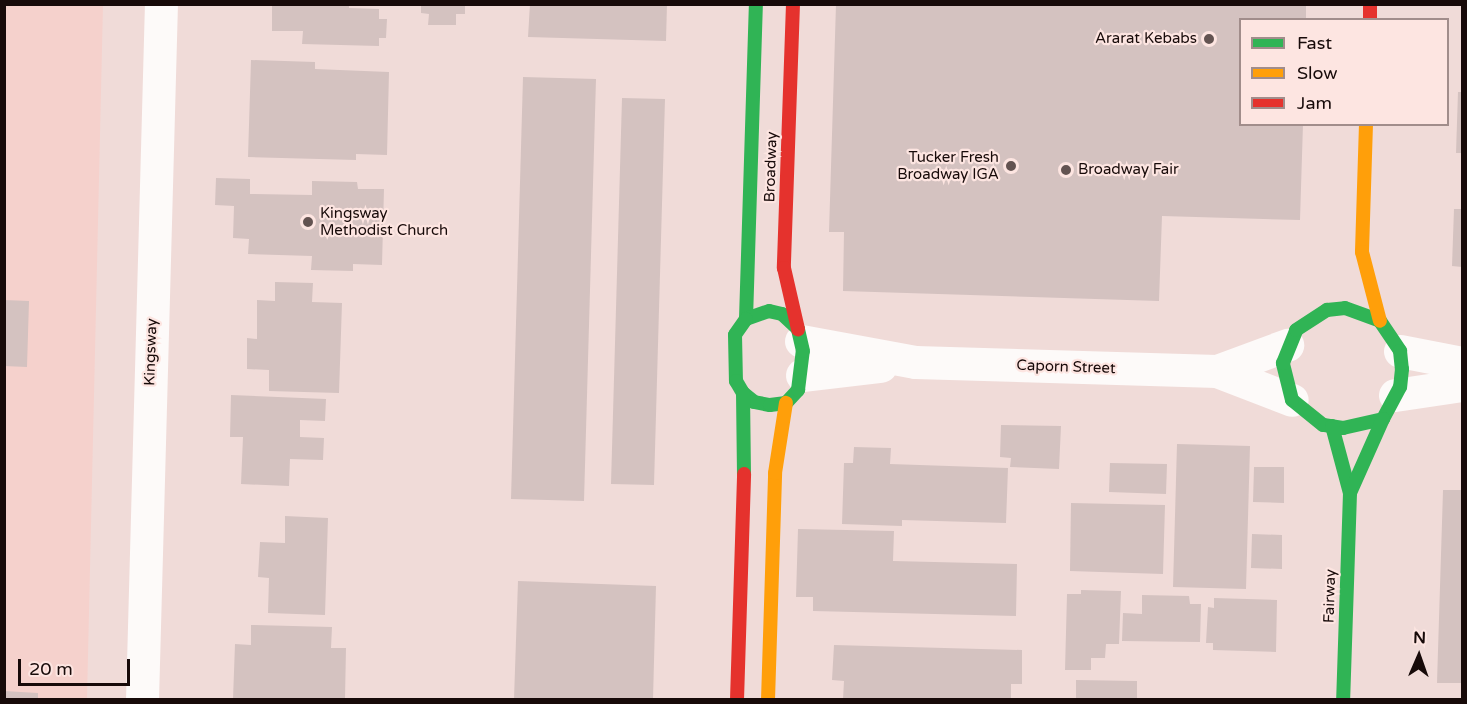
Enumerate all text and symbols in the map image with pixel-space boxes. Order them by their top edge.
legend [1239,18,1449,126]
place label: Ararat Kebabs [1095,30,1197,48]
marker: Ararat Kebabs [1202,32,1216,46]
text: Fast [1297,32,1332,54]
text: Slow [1297,62,1338,84]
text: Jam [1297,92,1332,114]
street label: Broadway [761,131,781,203]
place label: Tucker Fresh Broadway IGA [897,148,999,183]
marker: Tucker Fresh Broadway IGA [1004,159,1018,173]
place label: Broadway Fair [1078,161,1179,179]
marker: Broadway Fair [1059,163,1073,177]
place label: Kingsway Methodist Church [320,204,448,239]
marker: Kingsway Methodist Church [301,215,315,229]
street label: Kingsway [141,318,161,386]
street label: Caporn Street [1016,356,1116,378]
street label: Fairway [1320,569,1340,623]
north arrow [1389,626,1449,686]
text: N [1413,628,1426,648]
scale bar [21,647,134,685]
text: 20 m [29,658,73,680]

